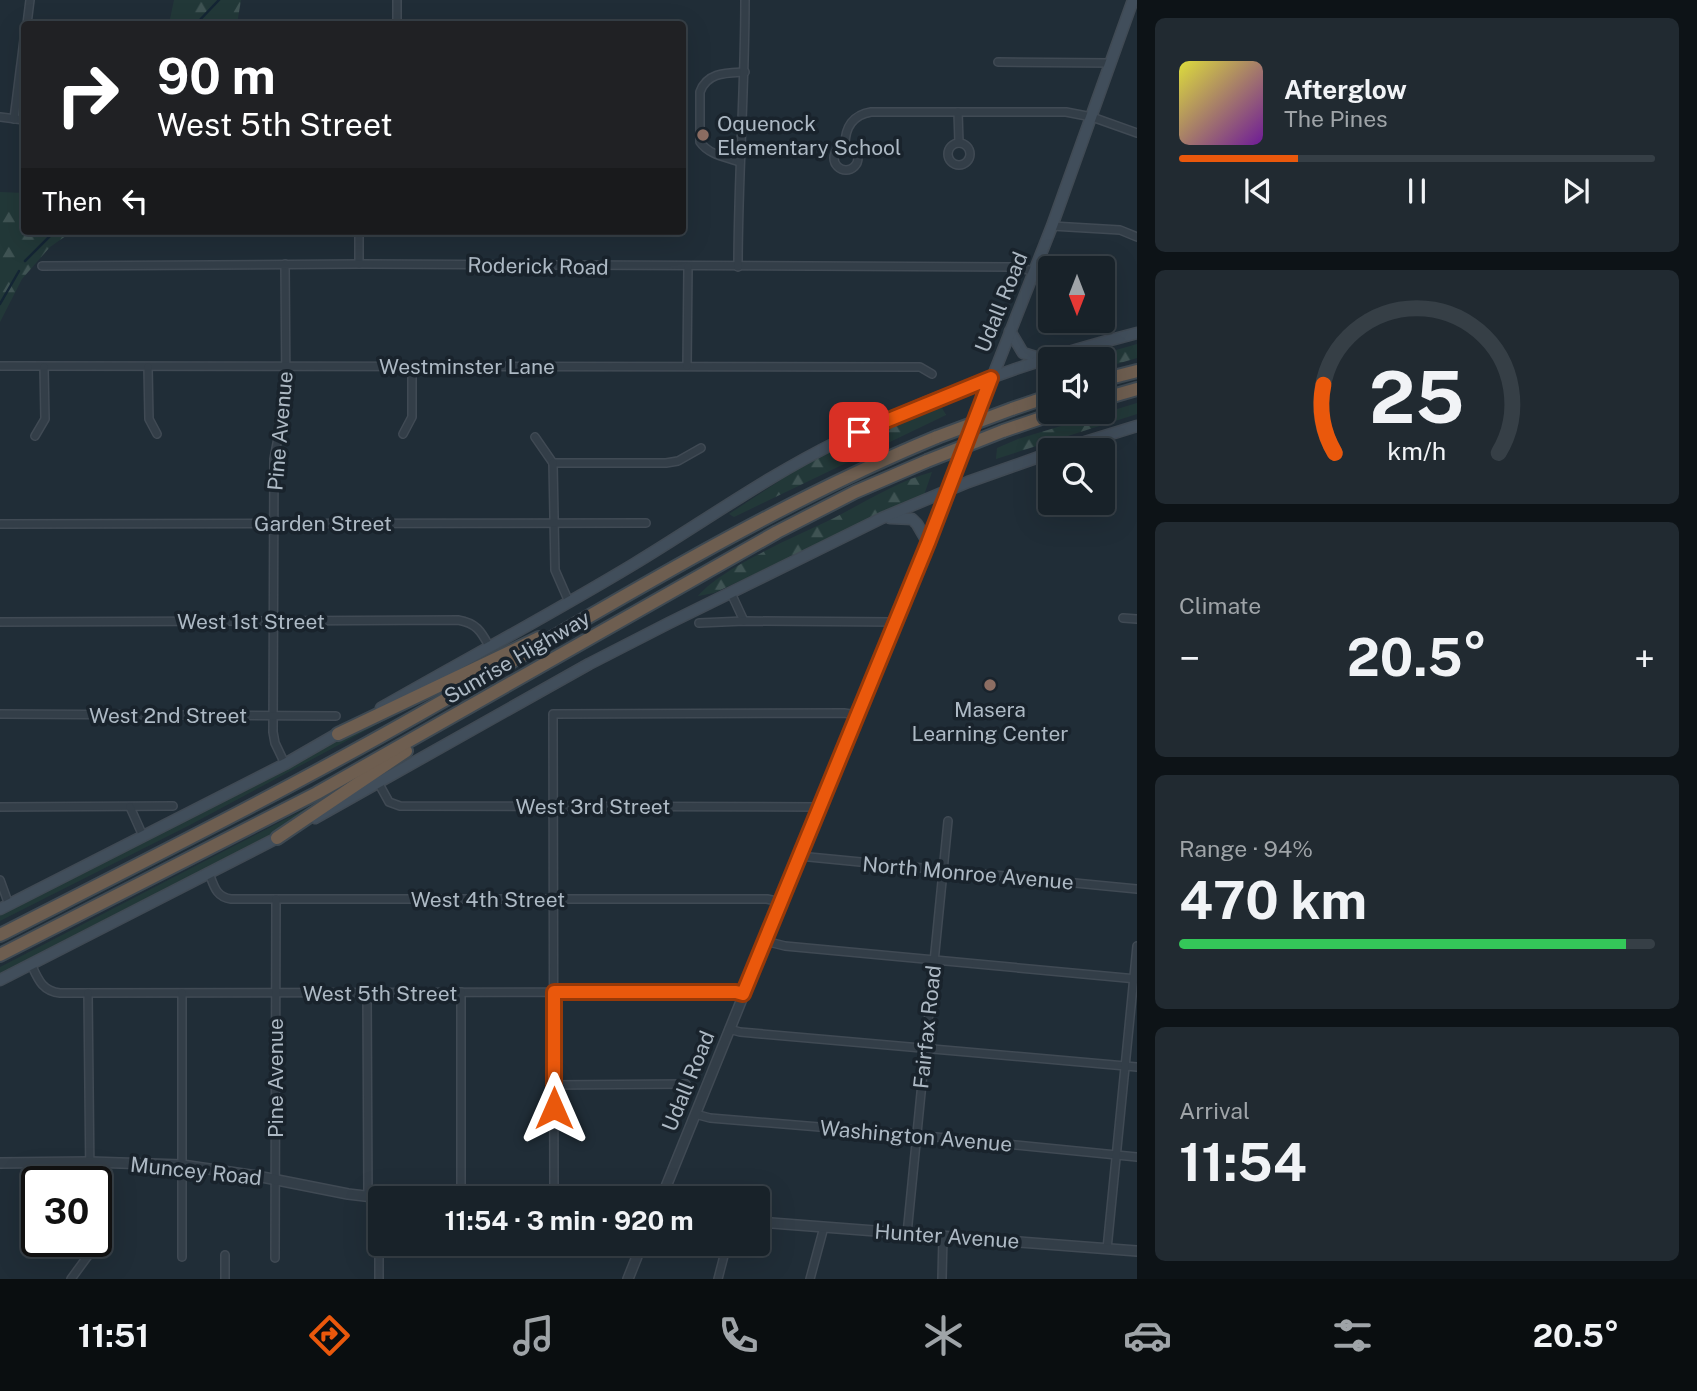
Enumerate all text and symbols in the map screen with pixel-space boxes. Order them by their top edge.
text: 90 m [157,47,276,105]
icon: right [42,49,133,140]
text: Afterglow [1284,74,1407,105]
text: The Pines [1284,105,1388,132]
text: West 5th Street [157,106,393,143]
place label: Oquenock Elementary School [717,111,901,160]
marker: Oquenock Elementary School [695,127,711,143]
icon: previous [1239,172,1277,210]
icon: pause [1398,172,1436,210]
icon: next [1557,172,1595,210]
icon: left [116,182,154,220]
text: Then [42,186,102,217]
street label: Udall Road [970,248,1032,356]
street label: Roderick Road [467,252,609,280]
north arrow [1038,256,1115,332]
map controls [1038,256,1115,515]
button: sound [1038,347,1115,424]
street label: Westminster Lane [379,354,555,379]
text: 25 [1369,355,1465,440]
street label: Pine Avenue [262,370,298,492]
pin [829,402,889,462]
icon: arrive [840,413,878,451]
text: km/h [1388,436,1446,466]
button: search [1038,438,1115,515]
street label: Garden Street [254,511,392,536]
text: Climate [1179,592,1261,619]
street label: Sunrise Highway [440,605,594,709]
street label: West 1st Street [177,609,325,634]
text: 20.5° [1347,627,1487,688]
text: − [1179,636,1200,681]
text: + [1634,636,1655,681]
marker: Masera Learning Center [982,677,998,693]
place label: Masera Learning Center [911,697,1069,746]
street label: West 2nd Street [89,703,247,728]
street label: West 3rd Street [516,794,670,819]
text: Range · 94% [1179,835,1313,862]
street label: North Monroe Avenue [861,851,1075,895]
text: 470 km [1179,870,1367,931]
street label: West 4th Street [411,887,565,912]
street label: Fairfax Road [908,964,946,1090]
street label: West 5th Street [303,981,457,1006]
street label: Pine Avenue [263,1018,288,1138]
street label: Udall Road [657,1027,719,1135]
position arrow [517,1071,591,1145]
text: Arrival [1179,1097,1250,1124]
street label: Washington Avenue [819,1115,1013,1157]
text: 11:54 [1179,1132,1307,1193]
street label: Muncey Road [129,1152,263,1190]
speed limit sign: 30 [21,1166,112,1257]
text: 11:54 · 3 min · 920 m [444,1205,694,1236]
street label: Hunter Avenue [874,1218,1020,1254]
icon: directions [305,1311,354,1360]
icon: music [509,1311,558,1360]
icon: phone [714,1311,763,1360]
icon: climate [919,1311,968,1360]
icon: car [1123,1311,1172,1360]
icon: filters [1328,1311,1377,1360]
text: 11:51 [78,1317,149,1354]
text: 20.5° [1533,1317,1619,1354]

